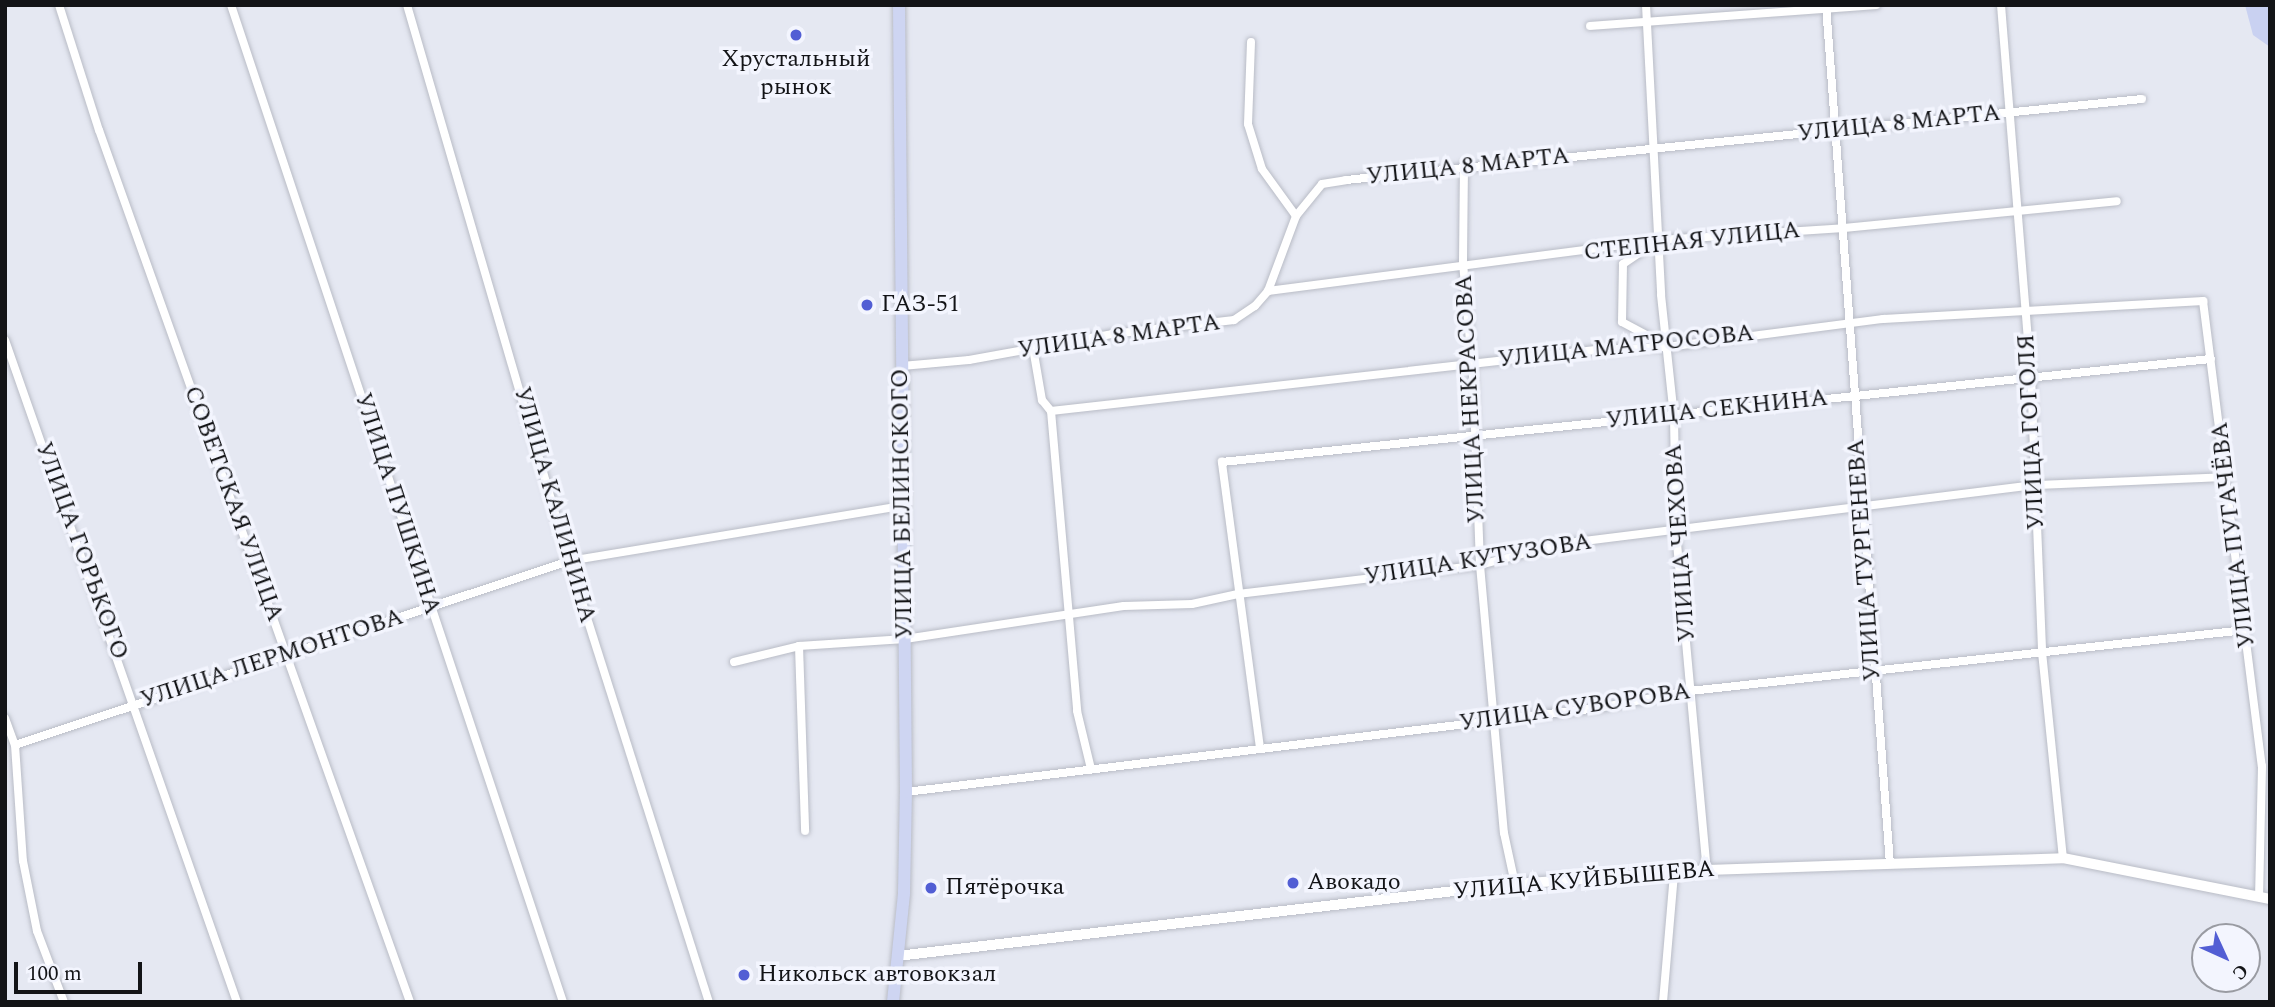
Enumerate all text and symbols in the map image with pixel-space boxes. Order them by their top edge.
marker: Хрустальный рынок [788,27,804,43]
place label: Хрустальный рынок [722,46,870,102]
street label: УЛИЦА 8 МАРТА [1796,99,2002,149]
street label: УЛИЦА 8 МАРТА [1365,142,1571,192]
street label: СТЕПНАЯ УЛИЦА [1582,216,1802,268]
street label: УЛИЦА НЕКРАСОВА [1450,274,1492,524]
place label: ГАЗ-51 [881,291,960,319]
marker: ГАЗ-51 [859,297,875,313]
street label: УЛИЦА 8 МАРТА [1016,309,1222,365]
street label: УЛИЦА МАТРОСОВА [1497,319,1755,375]
street label: УЛИЦА ГОГОЛЯ [2012,333,2052,531]
street label: УЛИЦА БЕЛИНСКОГО [886,368,920,640]
street label: СОВЕТСКАЯ УЛИЦА [177,382,289,626]
street label: УЛИЦА КАЛИНИНА [507,384,601,626]
street label: УЛИЦА СЕКНИНА [1605,384,1829,436]
street label: УЛИЦА ПУШКИНА [348,389,446,619]
street label: УЛИЦА ПУГАЧЁВА [2206,420,2262,650]
street label: УЛИЦА ГОРЬКОГО [28,438,134,664]
street label: УЛИЦА ТУРГЕНЕВА [1842,438,1888,682]
street label: УЛИЦА ЧЕХОВА [1660,443,1702,643]
street label: УЛИЦА КУТУЗОВА [1362,528,1594,592]
street label: УЛИЦА ЛЕРМОНТОВА [137,603,407,715]
street label: УЛИЦА СУВОРОВА [1458,678,1692,738]
street label: УЛИЦА КУЙБЫШЕВА [1452,855,1716,907]
place label: Авокадо [1307,869,1401,897]
place label: Пятёрочка [945,874,1064,902]
marker: Авокадо [1285,875,1301,891]
marker: Пятёрочка [923,880,939,896]
north arrow [2191,923,2261,993]
scale bar [18,948,145,992]
text: С [2225,957,2255,987]
text: 100 m [27,958,82,990]
place label: Никольск автовокзал [758,961,996,989]
marker: Никольск автовокзал [736,967,752,983]

